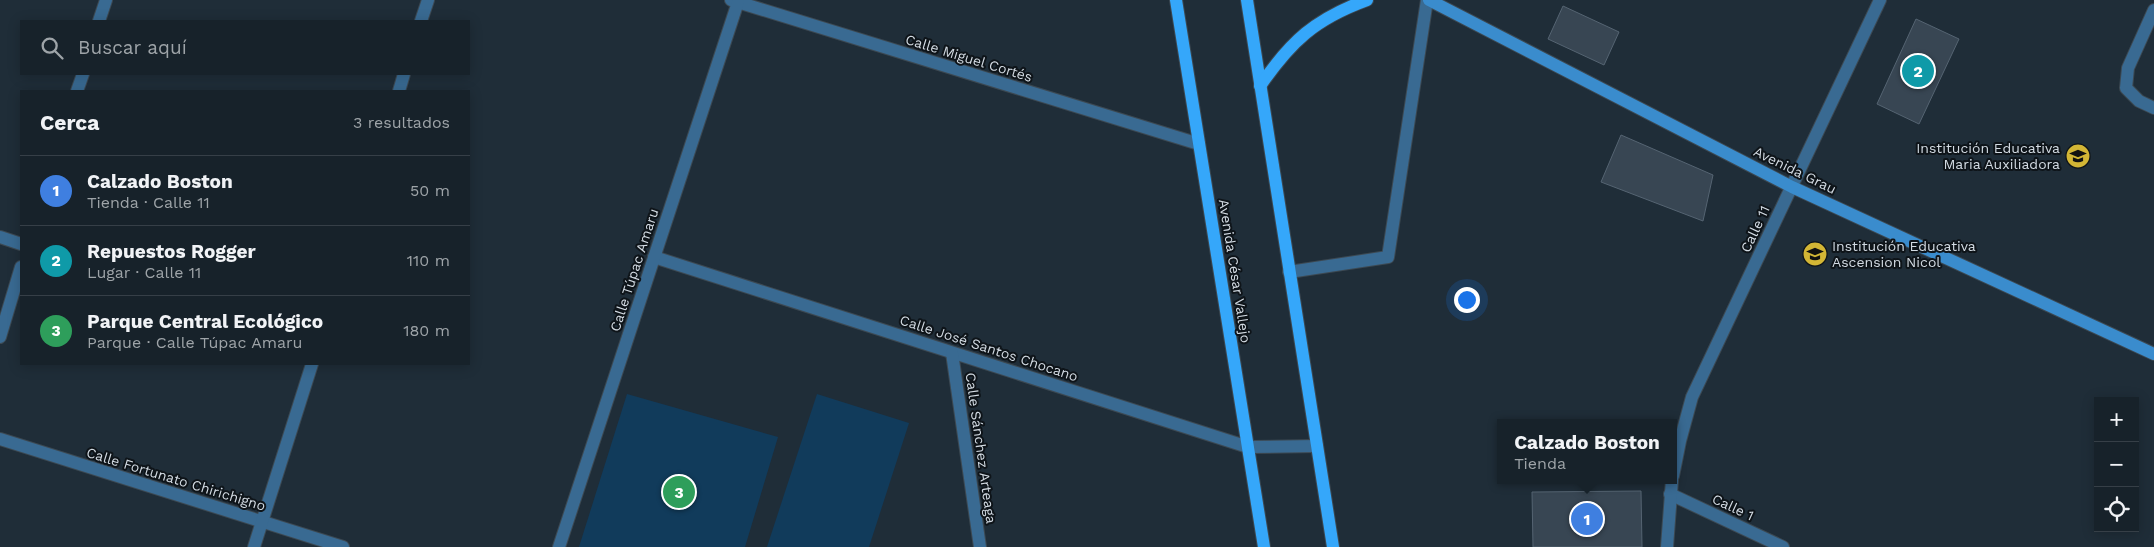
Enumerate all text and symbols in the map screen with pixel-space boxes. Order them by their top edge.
search box [20,20,470,75]
street label: Calle Miguel Cortés [904,31,1034,85]
icon: search [38,34,66,62]
text: Buscar aquí [78,36,187,59]
pin: 2 [1902,52,1934,90]
text: Cerca [40,110,99,135]
text: 3 resultados [353,113,450,132]
place label: Institución Educativa Maria Auxiliadora [1916,140,2060,172]
street label: Avenida Grau [1751,143,1839,197]
school or university icon: Institución Educativa Maria Auxiliadora [2065,143,2091,169]
text: Calzado Boston [87,170,233,193]
text: 1 [53,181,59,200]
text: 50 m [410,181,450,200]
text: Tienda · Calle 11 [87,193,210,212]
street label: Avenida César Vallejo [1216,198,1254,344]
street label: Calle 11 [1737,203,1773,255]
street label: Calle Túpac Amaru [607,206,661,334]
place label: Institución Educativa Ascension Nicol [1832,238,1976,270]
text: Repuestos Rogger [87,240,256,263]
school or university icon: Institución Educativa Ascension Nicol [1802,241,1828,267]
text: 2 [51,251,61,270]
text: 110 m [407,251,450,270]
text: Lugar · Calle 11 [87,263,201,282]
your location [1454,287,1480,313]
text: Parque Central Ecológico [87,310,323,333]
street label: Calle José Santos Chocano [898,312,1080,384]
text: 3 [51,321,61,340]
text: 180 m [403,321,450,340]
text: Parque · Calle Túpac Amaru [87,333,302,352]
street label: Calle Sánchez Arteaga [962,371,1000,525]
map controls [2094,397,2139,532]
button: + [2094,397,2139,442]
popup [1497,419,1677,484]
text: Calzado Boston [1514,431,1660,454]
button: − [2094,442,2139,487]
street label: Calle Fortunato Chirichigno [85,444,267,514]
text: Tienda [1514,454,1566,473]
pin: 3 [663,473,695,511]
button: locate [2094,487,2139,532]
street label: Calle 1 [1710,490,1756,524]
pin: 1 [1571,500,1603,538]

